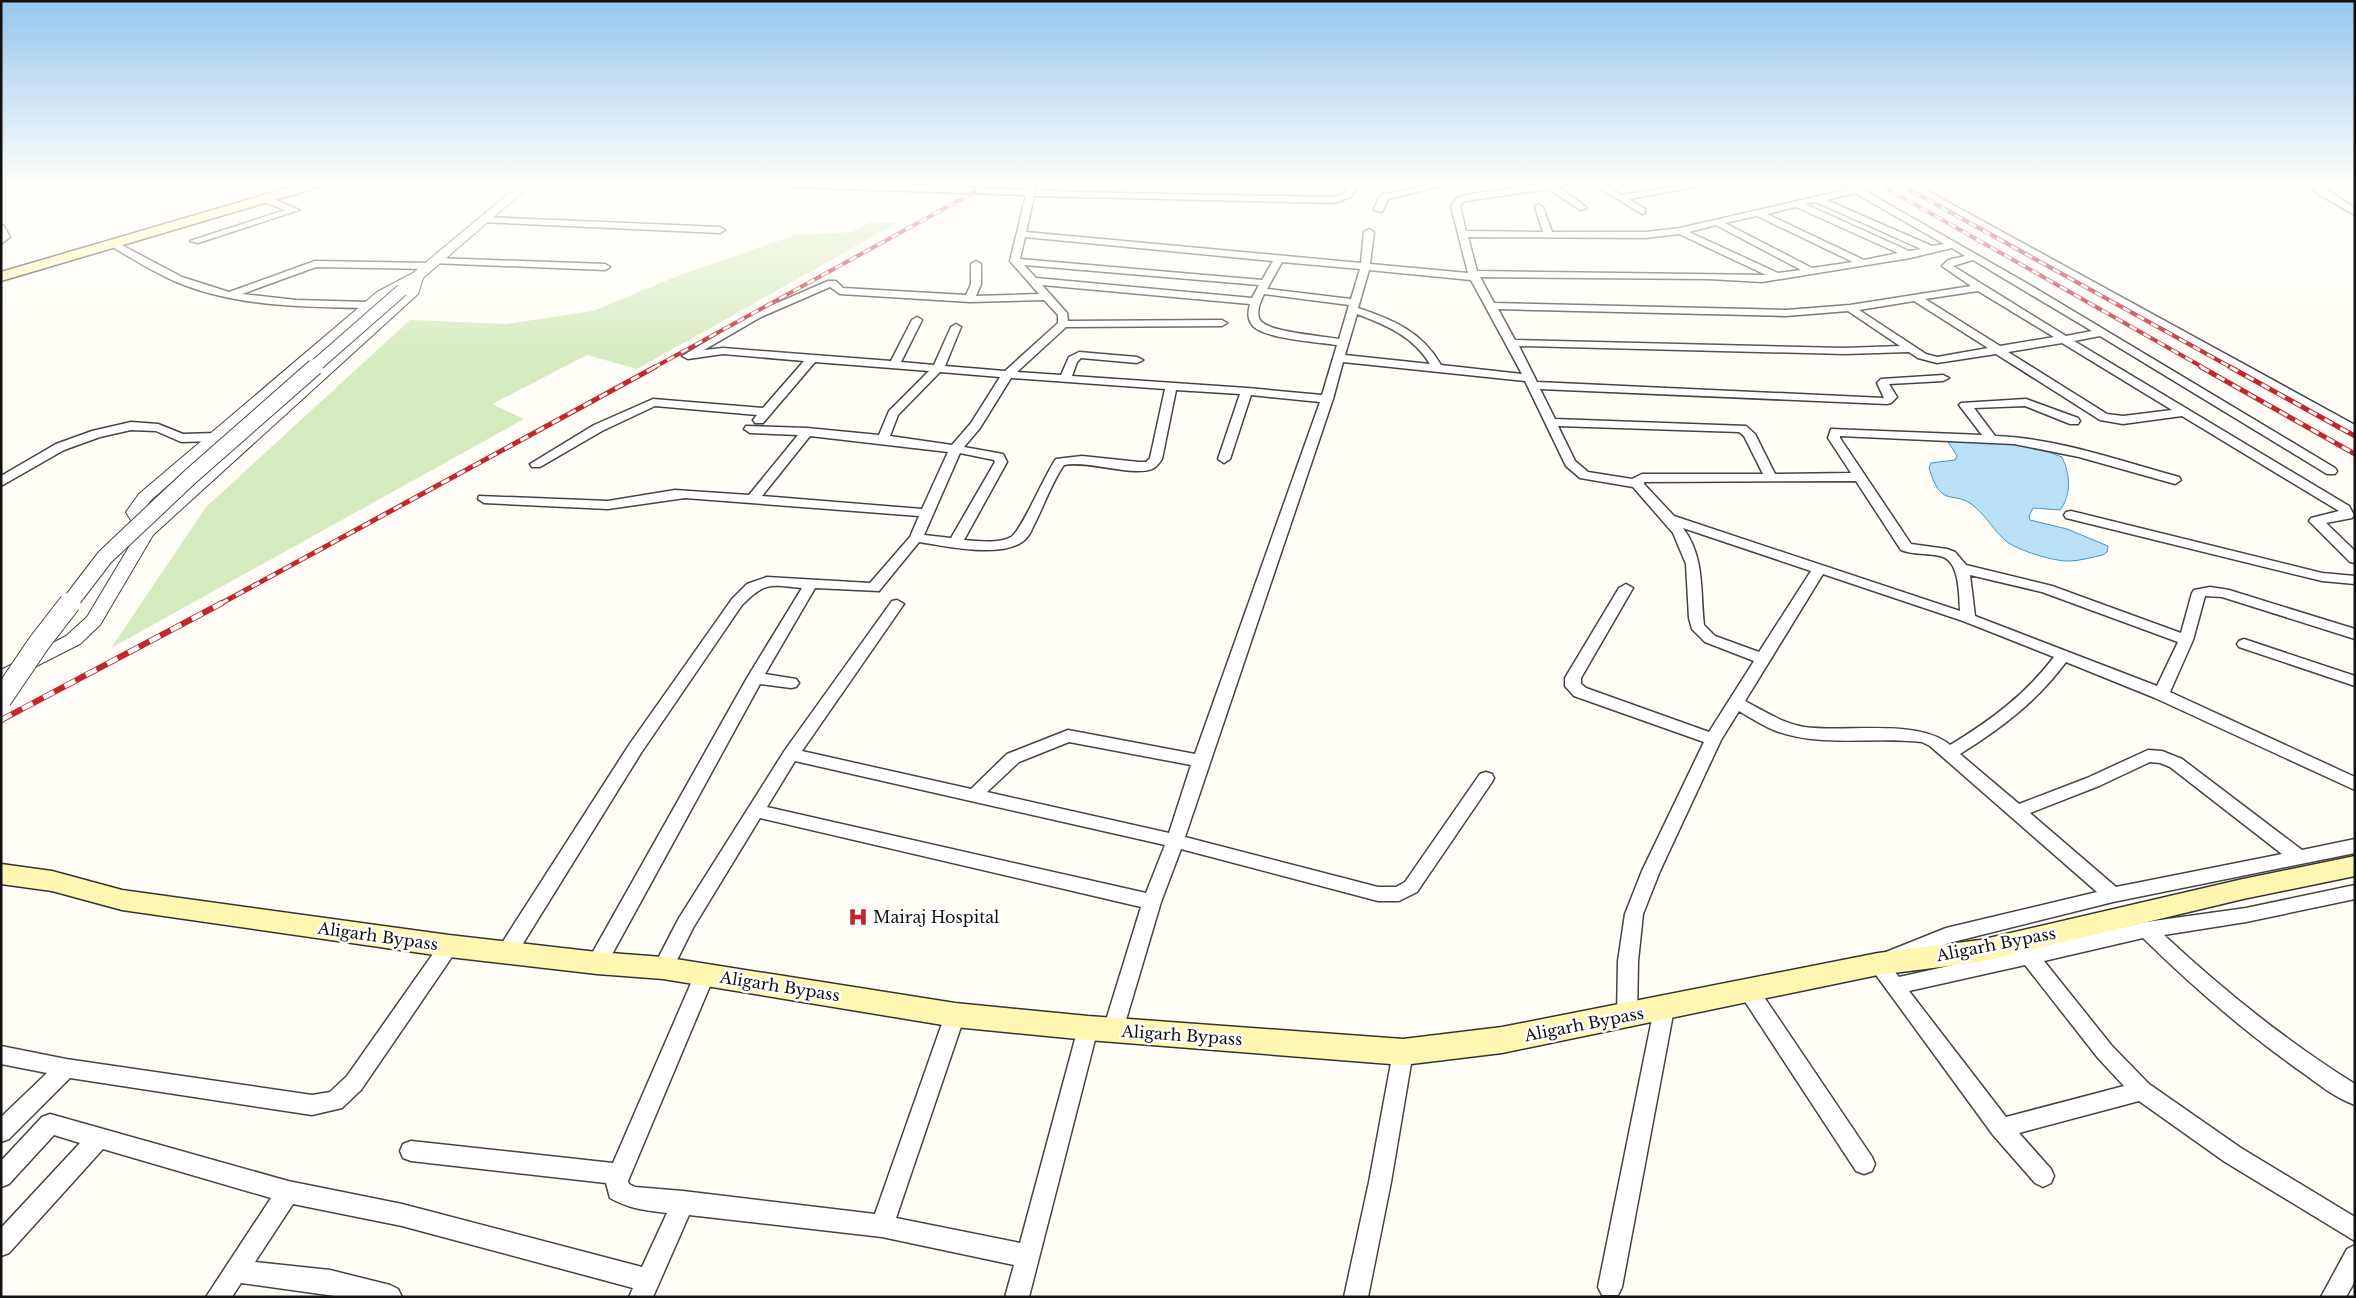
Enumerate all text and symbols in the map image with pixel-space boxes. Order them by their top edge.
hospital icon: Mairaj Hospital [847,906,869,928]
place label: Mairaj Hospital [873,907,999,927]
street label: Aligarh Bypass [316,918,439,954]
street label: Aligarh Bypass [1934,923,2057,966]
street label: Aligarh Bypass [718,966,841,1005]
street label: Aligarh Bypass [1522,1003,1645,1046]
street label: Aligarh Bypass [1120,1021,1243,1049]

